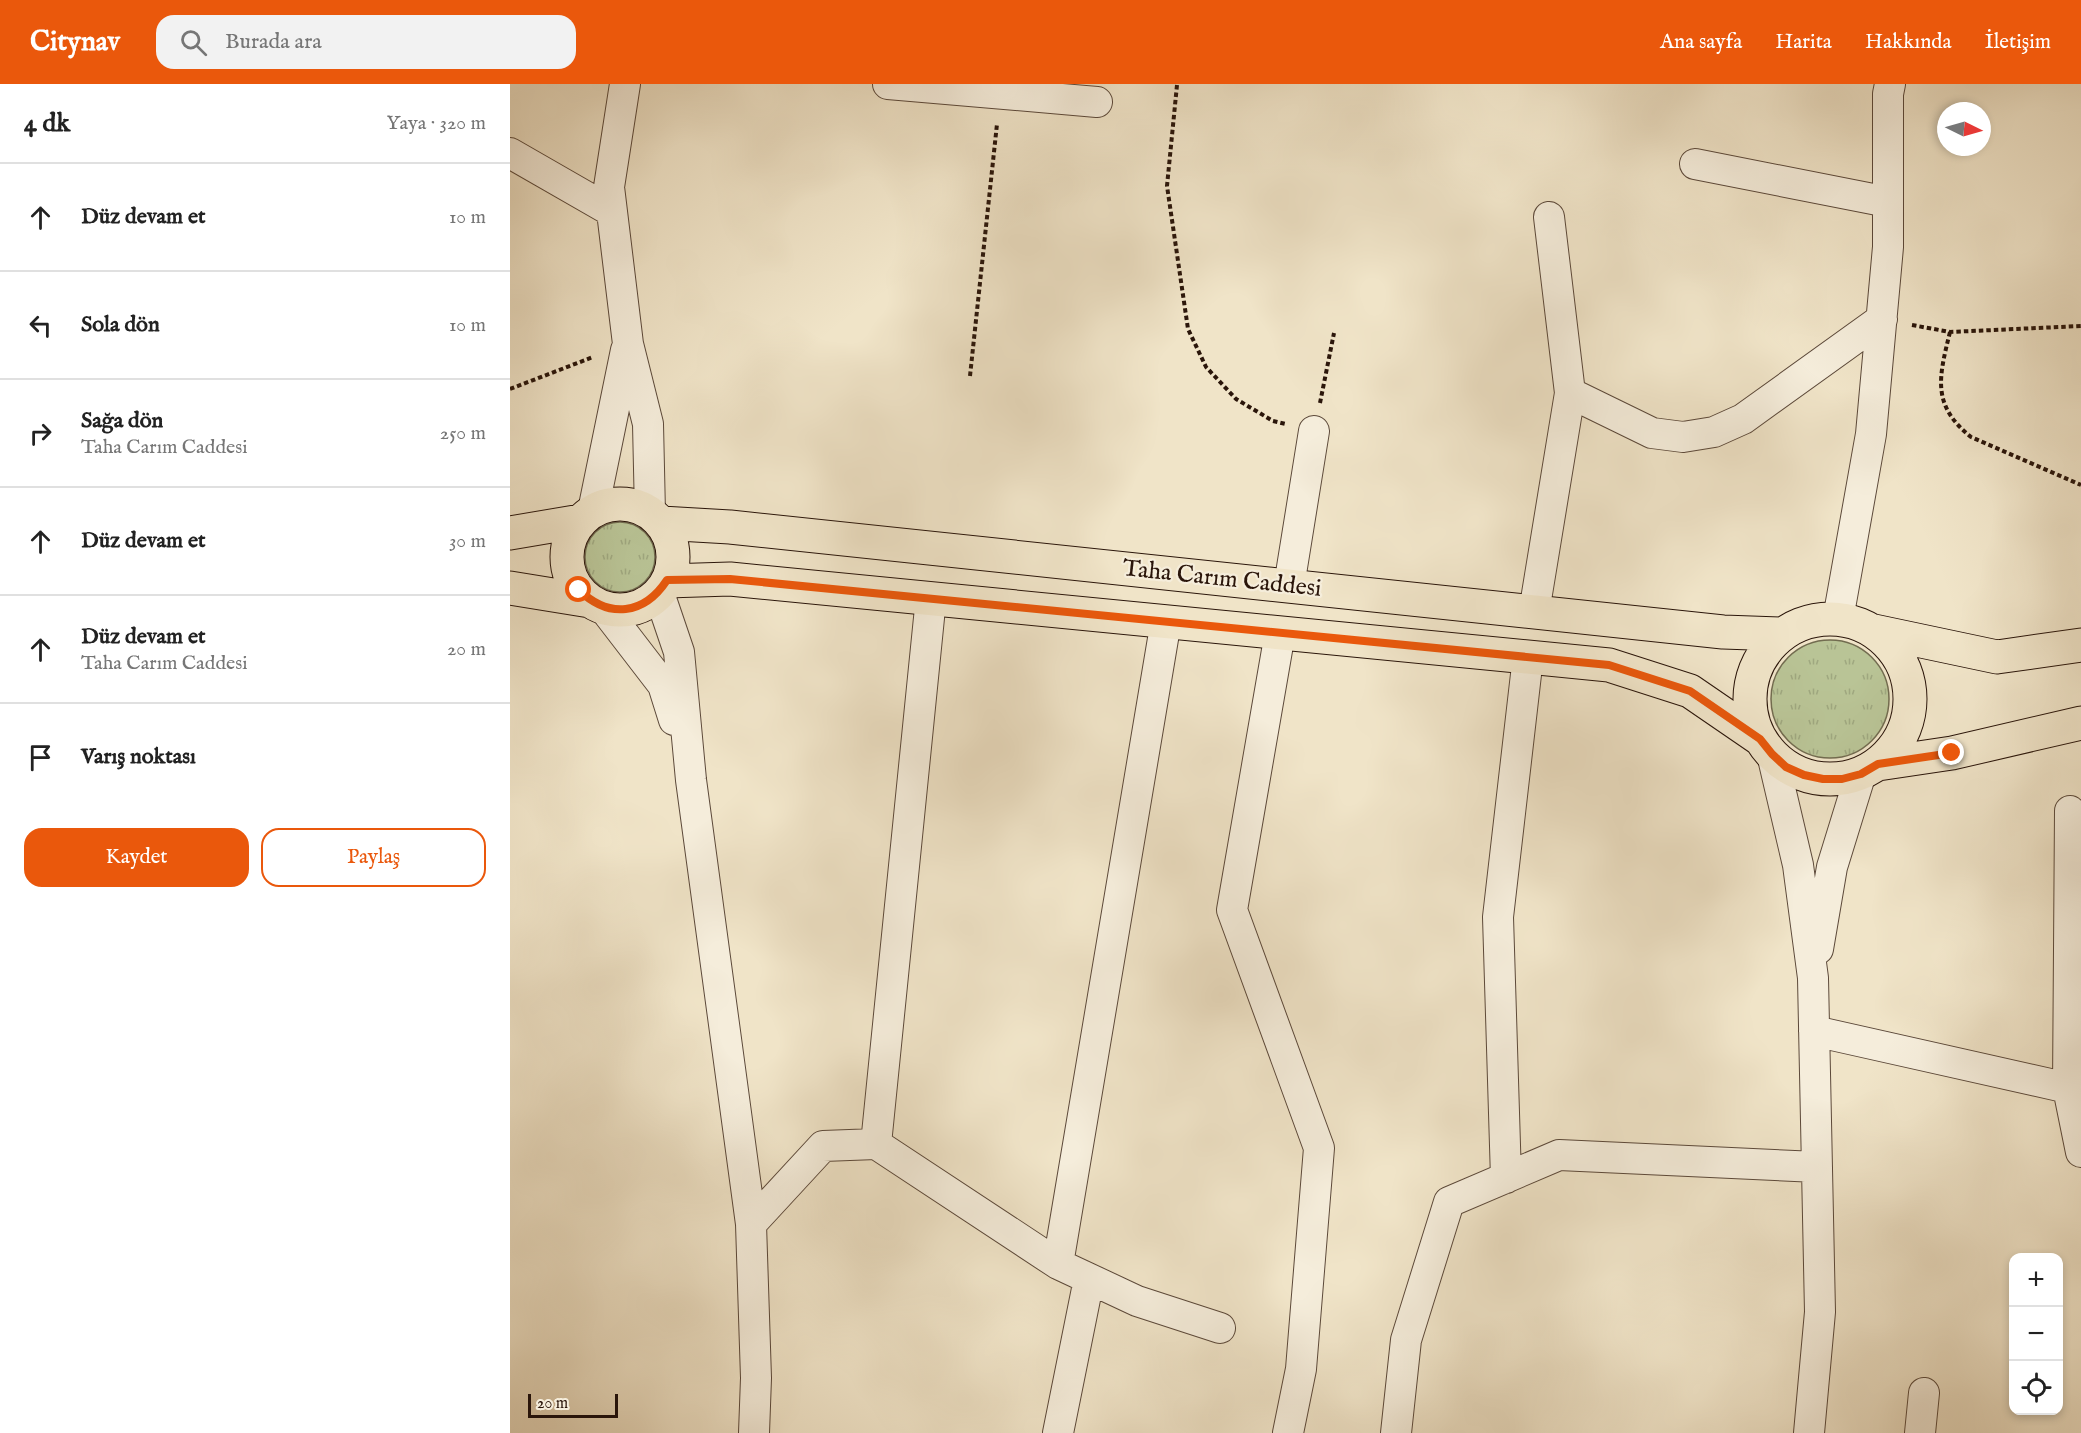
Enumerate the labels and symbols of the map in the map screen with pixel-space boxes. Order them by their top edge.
north arrow [1937,102,1991,156]
street label: Taha Carım Caddesi [1121,553,1323,605]
route start [565,576,591,602]
route end [1938,739,1964,765]
scale bar [528,1391,618,1418]

